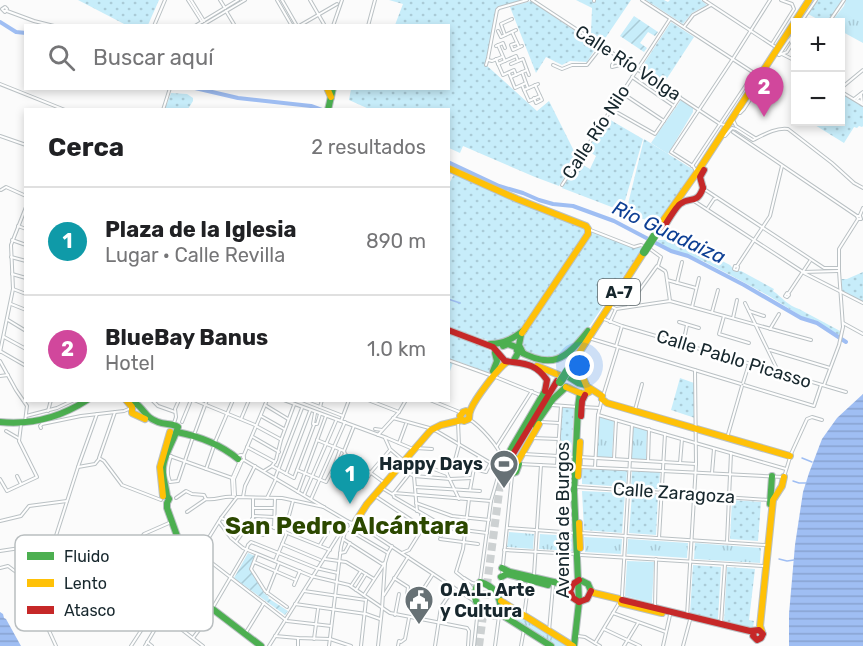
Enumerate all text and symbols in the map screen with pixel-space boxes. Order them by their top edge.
map controls [791,18,845,126]
button: + [791,18,845,72]
street label: Calle Río Volga [571,21,685,105]
search box [24,24,450,90]
icon: search [45,41,78,74]
text: Buscar aquí [93,44,214,71]
pin: 2 [744,68,783,117]
button: − [791,72,845,126]
street label: Calle Río Nilo [557,81,635,183]
text: Cerca [48,132,124,163]
text: 2 resultados [311,135,426,159]
water label: Rio Guadaiza [609,195,730,269]
text: Plaza de la Iglesia [105,216,296,243]
text: 1 [63,229,72,253]
text: 890 m [366,229,426,253]
text: Lugar · Calle Revilla [105,243,285,267]
road number: A-7 [598,279,640,305]
text: BlueBay Banus [105,324,268,351]
street label: Calle Pablo Picasso [654,325,814,393]
text: 2 [61,337,74,361]
text: 1.0 km [367,337,426,361]
text: Hotel [105,351,155,375]
your location [565,351,594,380]
street label: Avenida de Burgos [552,442,574,598]
sports icon: Happy Days [488,448,520,490]
place label: Happy Days [379,453,483,475]
pin: 1 [330,454,370,504]
street label: Calle Zaragoza [612,478,736,508]
district label: San Pedro Alcántara [225,512,469,540]
legend [15,535,213,631]
text: Fluido [64,547,109,566]
text: Lento [64,574,107,593]
place label: O.A.L. Arte y Cultura [440,579,535,622]
public building icon: O.A.L. Arte y Cultura [403,584,435,626]
text: Atasco [64,601,116,620]

